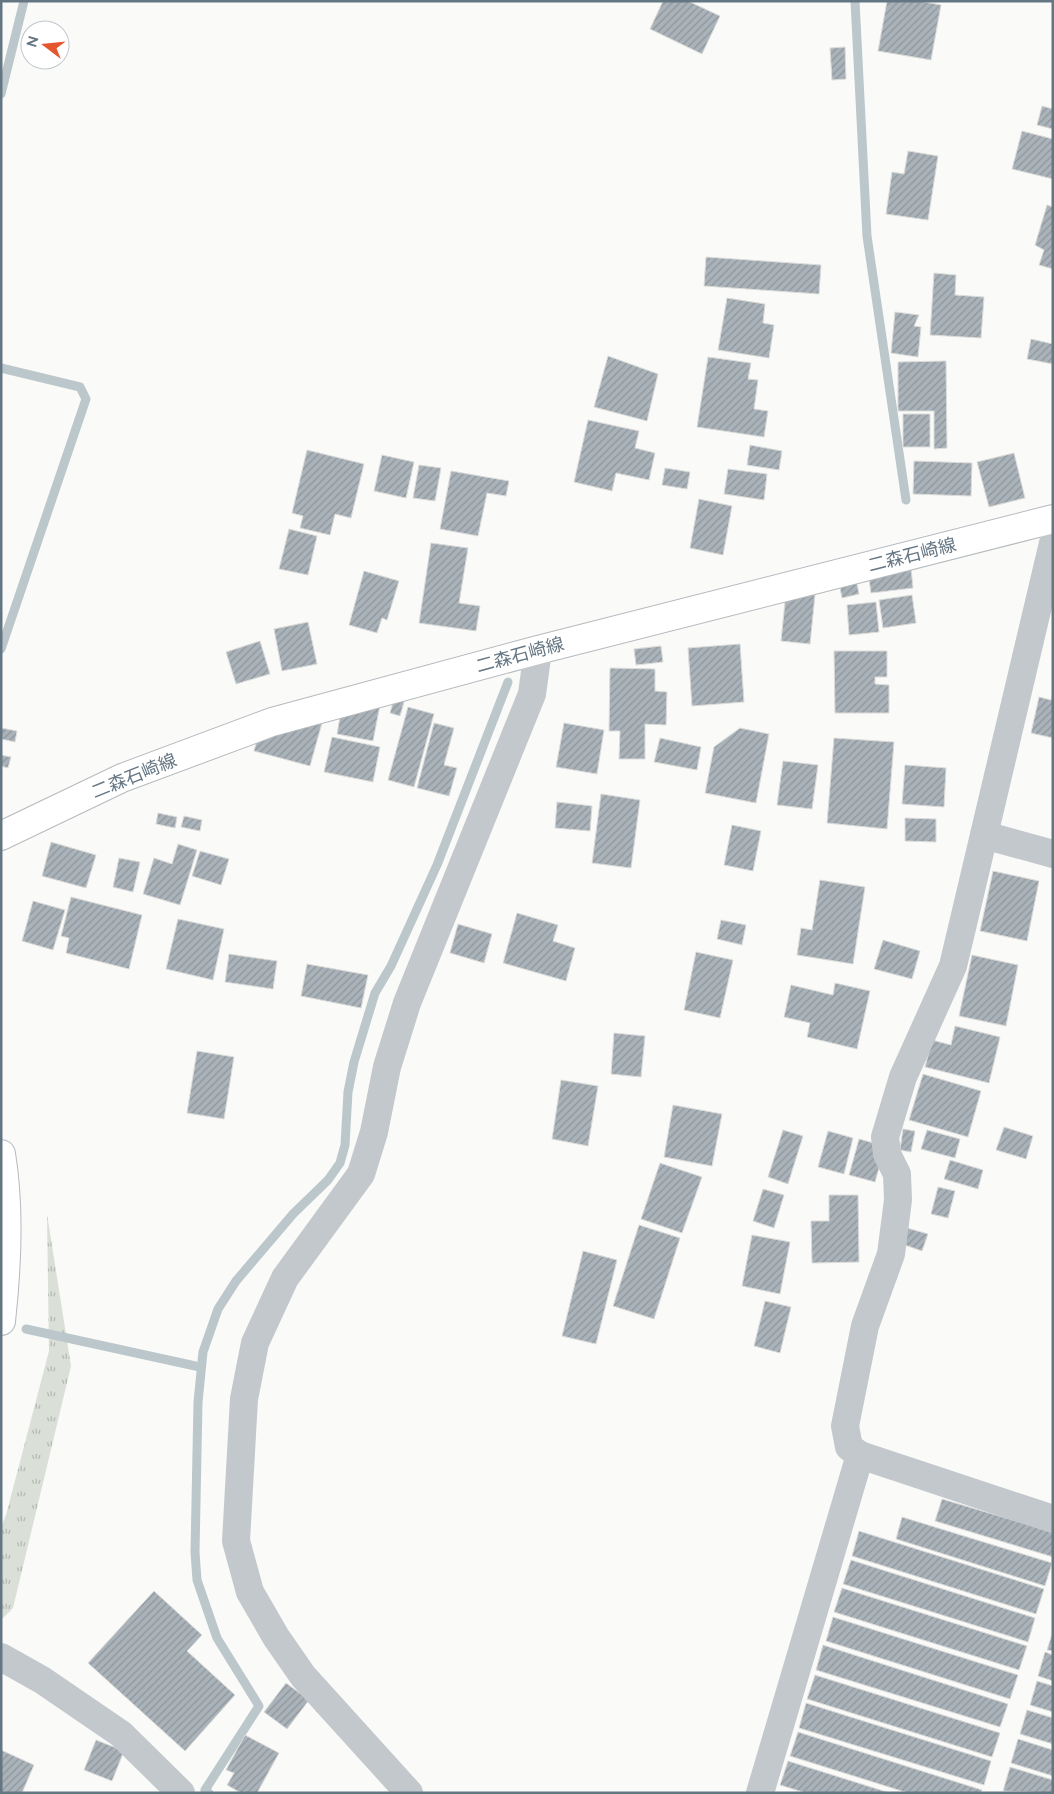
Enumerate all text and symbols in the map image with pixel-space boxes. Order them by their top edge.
north arrow [20,20,70,70]
text: N [23,34,42,49]
street label: 二森石崎線 [866,533,958,576]
street label: 二森石崎線 [474,633,566,676]
street label: 二森石崎線 [88,749,179,802]

